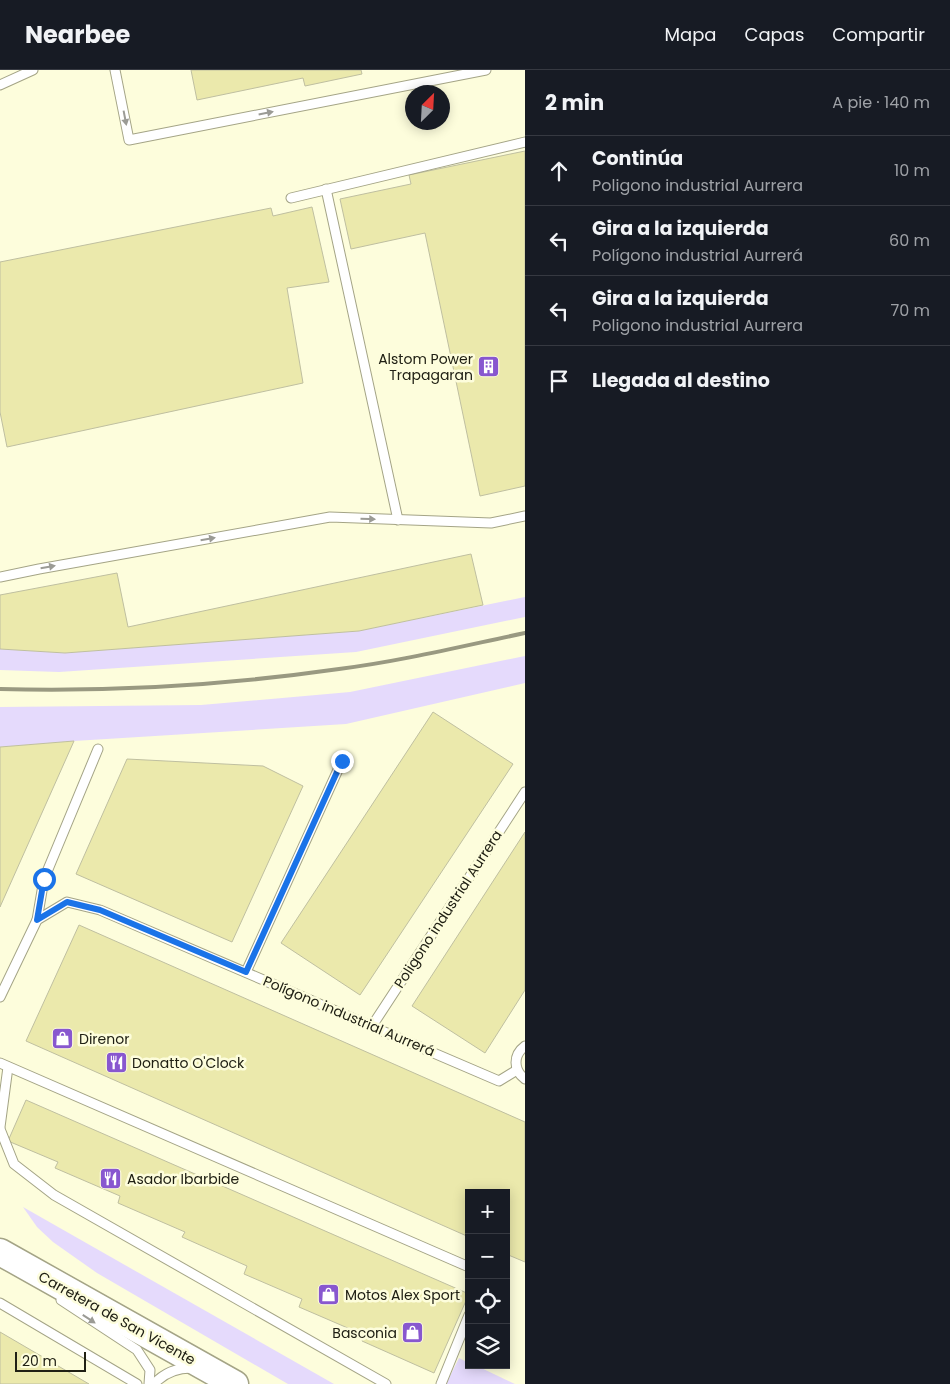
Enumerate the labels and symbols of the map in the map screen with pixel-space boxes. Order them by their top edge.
north arrow [405,85,450,130]
one-way arrow [259,109,274,117]
one-way arrow [121,110,129,126]
place label: Alstom Power Trapagaran [378,349,473,385]
building icon: Alstom Power Trapagaran [477,355,501,379]
one-way arrow [361,515,377,523]
one-way arrow [200,535,216,543]
one-way arrow [40,563,56,571]
route end [331,750,354,773]
street label: Poligono industrial Aurrera [389,826,507,992]
route start [33,868,56,891]
street label: Polígono industrial Aurrerá [260,971,438,1061]
shop icon: Direnor [51,1027,75,1051]
place label: Direnor [79,1029,129,1049]
restaurant icon: Donatto O'Clock [104,1051,128,1075]
place label: Donatto O'Clock [132,1053,245,1073]
restaurant icon: Asador Ibarbide [99,1167,123,1191]
place label: Asador Ibarbide [127,1169,240,1189]
street label: Carretera de San Vicente [35,1266,199,1370]
shop icon: Motos Alex Sport [317,1283,341,1307]
place label: Motos Alex Sport [345,1285,460,1305]
one-way arrow [82,1314,95,1323]
shop icon: Basconia [401,1321,425,1345]
place label: Basconia [332,1323,397,1343]
scale bar [15,1349,86,1372]

